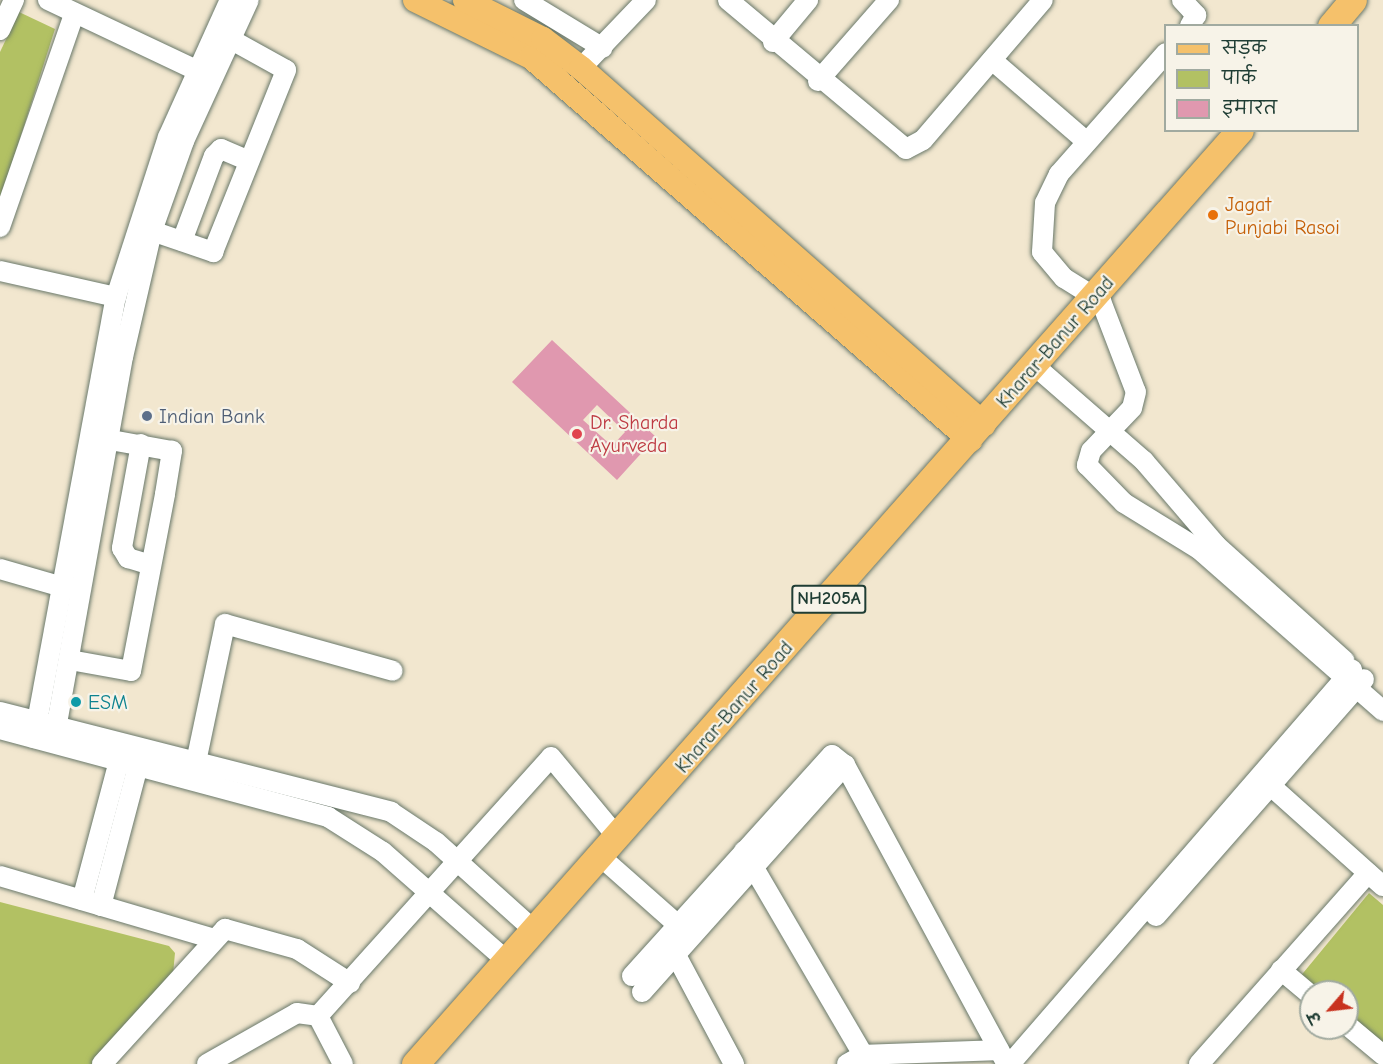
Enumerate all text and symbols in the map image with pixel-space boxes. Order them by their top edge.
legend [1164,24,1359,132]
text: सड़क [1222,38,1266,59]
text: पार्क [1222,68,1256,89]
text: इमारत [1222,98,1277,119]
place label: Jagat Punjabi Rasoi [1225,192,1340,239]
marker: Jagat Punjabi Rasoi [1206,208,1220,222]
street label: Kharar-Banur Road [991,271,1119,413]
place label: Indian Bank [159,404,265,428]
marker: Indian Bank [140,409,154,423]
place label: Dr. Sharda Ayurveda [590,410,679,457]
marker: Dr. Sharda Ayurveda [568,425,586,443]
road number: NH205A [790,584,868,614]
street label: Kharar-Banur Road [670,636,798,778]
place label: ESM [88,690,128,714]
marker: ESM [69,695,83,709]
north arrow [1299,980,1359,1040]
text: उ [1304,1009,1325,1026]

